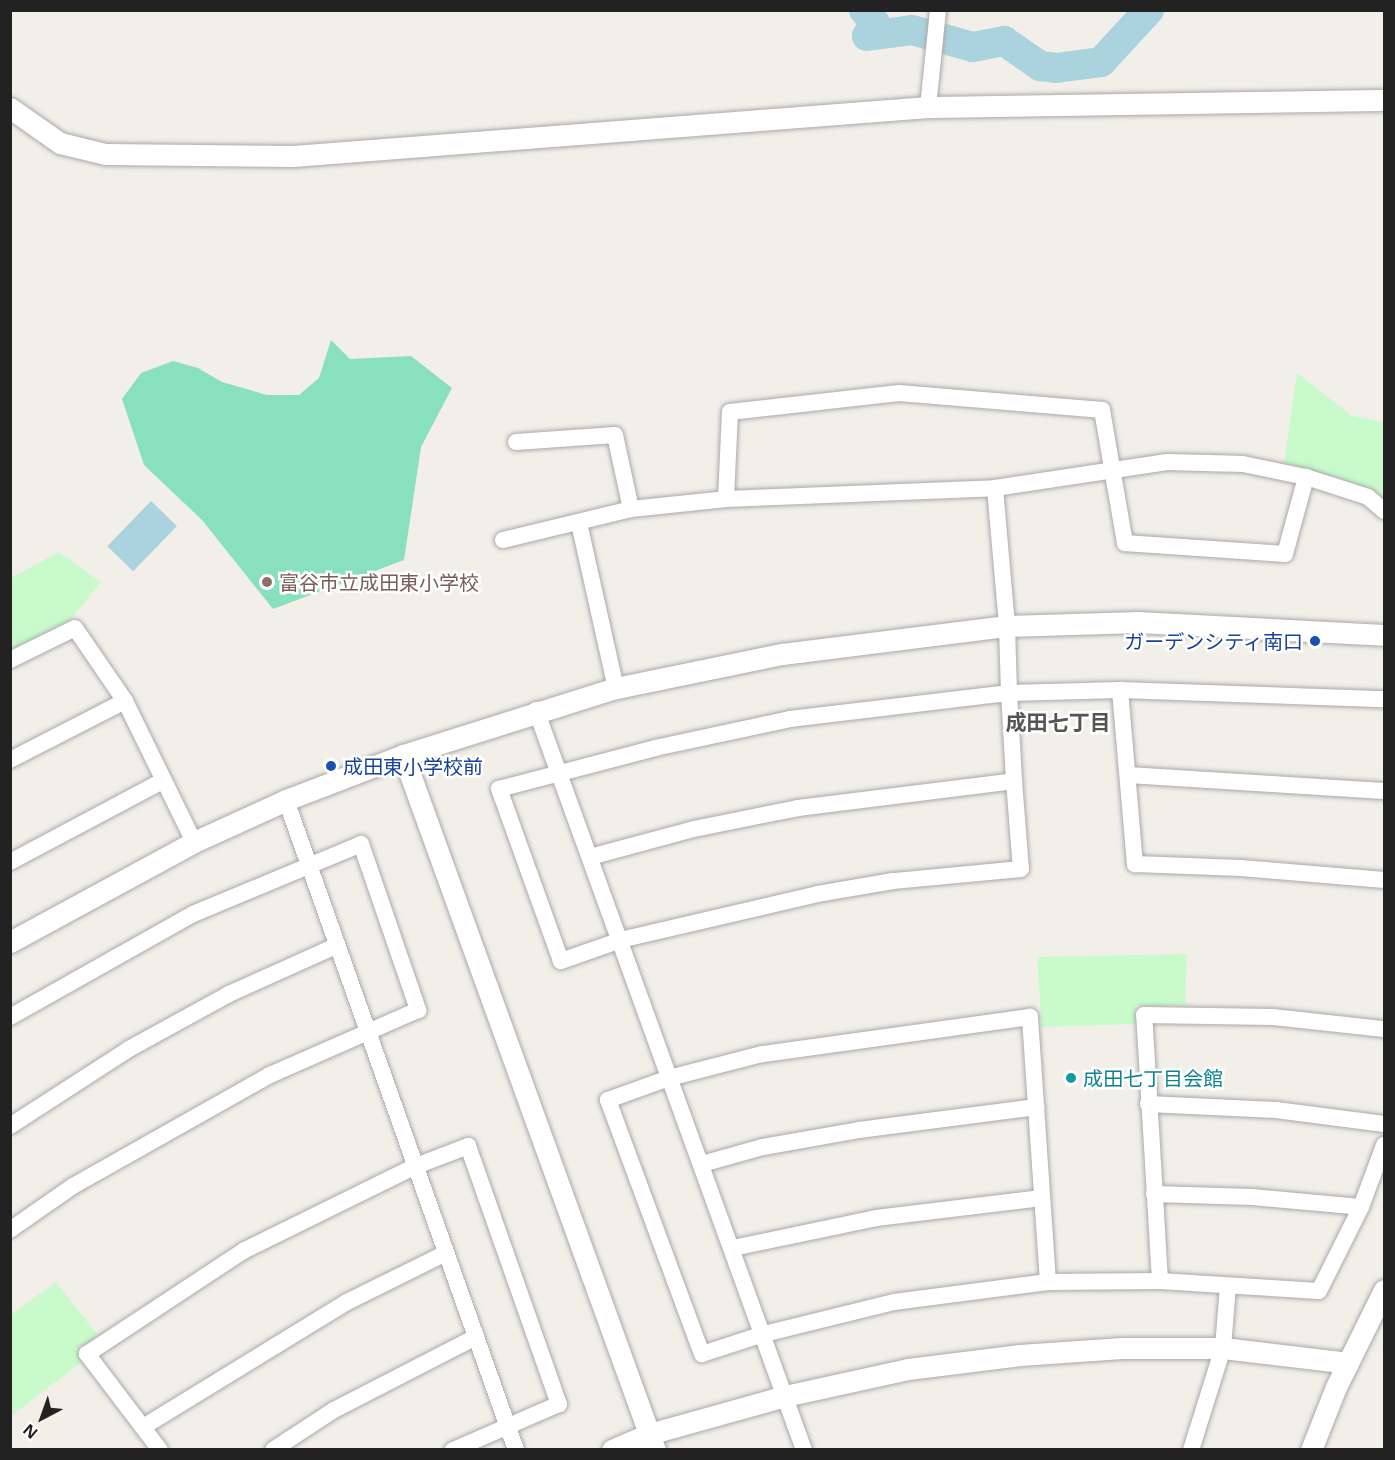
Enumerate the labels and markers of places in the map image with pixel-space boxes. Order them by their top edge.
place label: 富谷市立成田東小学校 [279,570,479,594]
marker: 富谷市立成田東小学校 [260,575,274,589]
place label: ガーデンシティ南口 [1123,629,1303,653]
marker: ガーデンシティ南口 [1308,634,1322,648]
place label: 成田東小学校前 [343,754,483,778]
marker: 成田東小学校前 [324,759,338,773]
place label: 成田七丁目会館 [1083,1066,1223,1090]
marker: 成田七丁目会館 [1064,1071,1078,1085]

